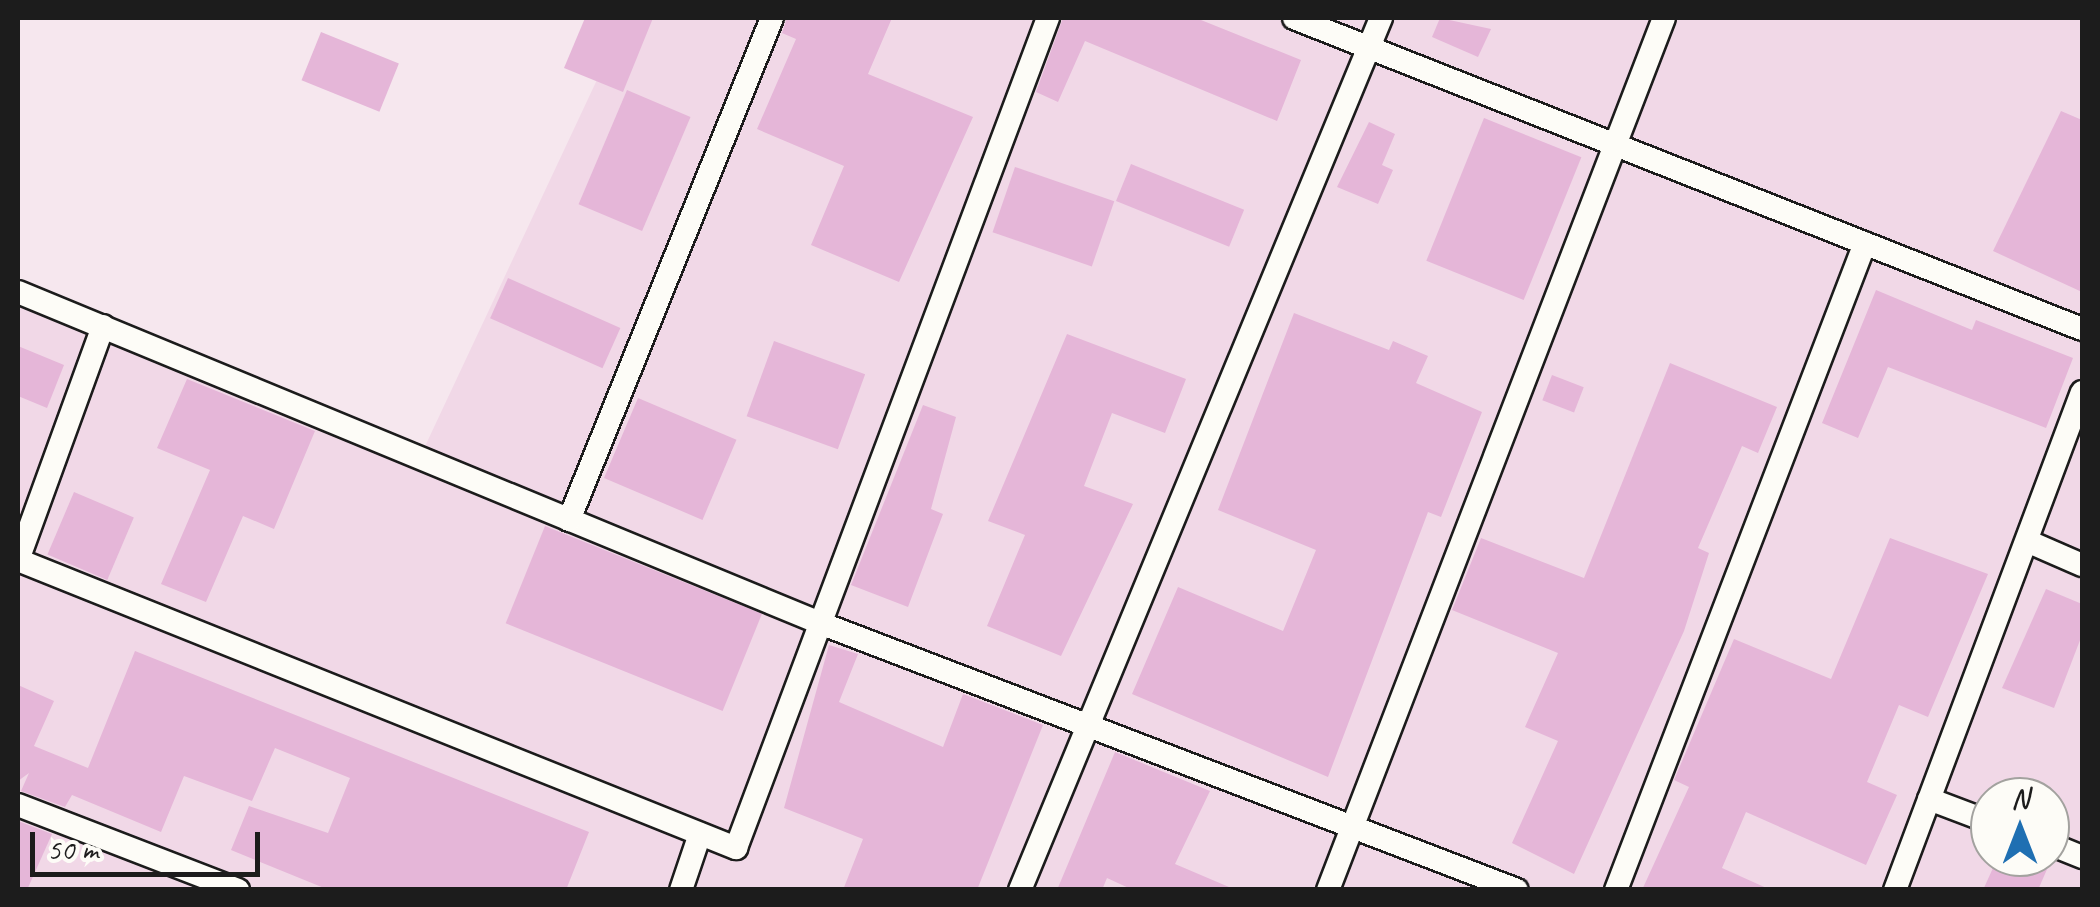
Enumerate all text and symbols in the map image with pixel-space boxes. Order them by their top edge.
north arrow [1970,777,2070,877]
text: N [2011,781,2029,816]
scale bar [35,812,265,874]
text: 50 m [47,830,98,868]

